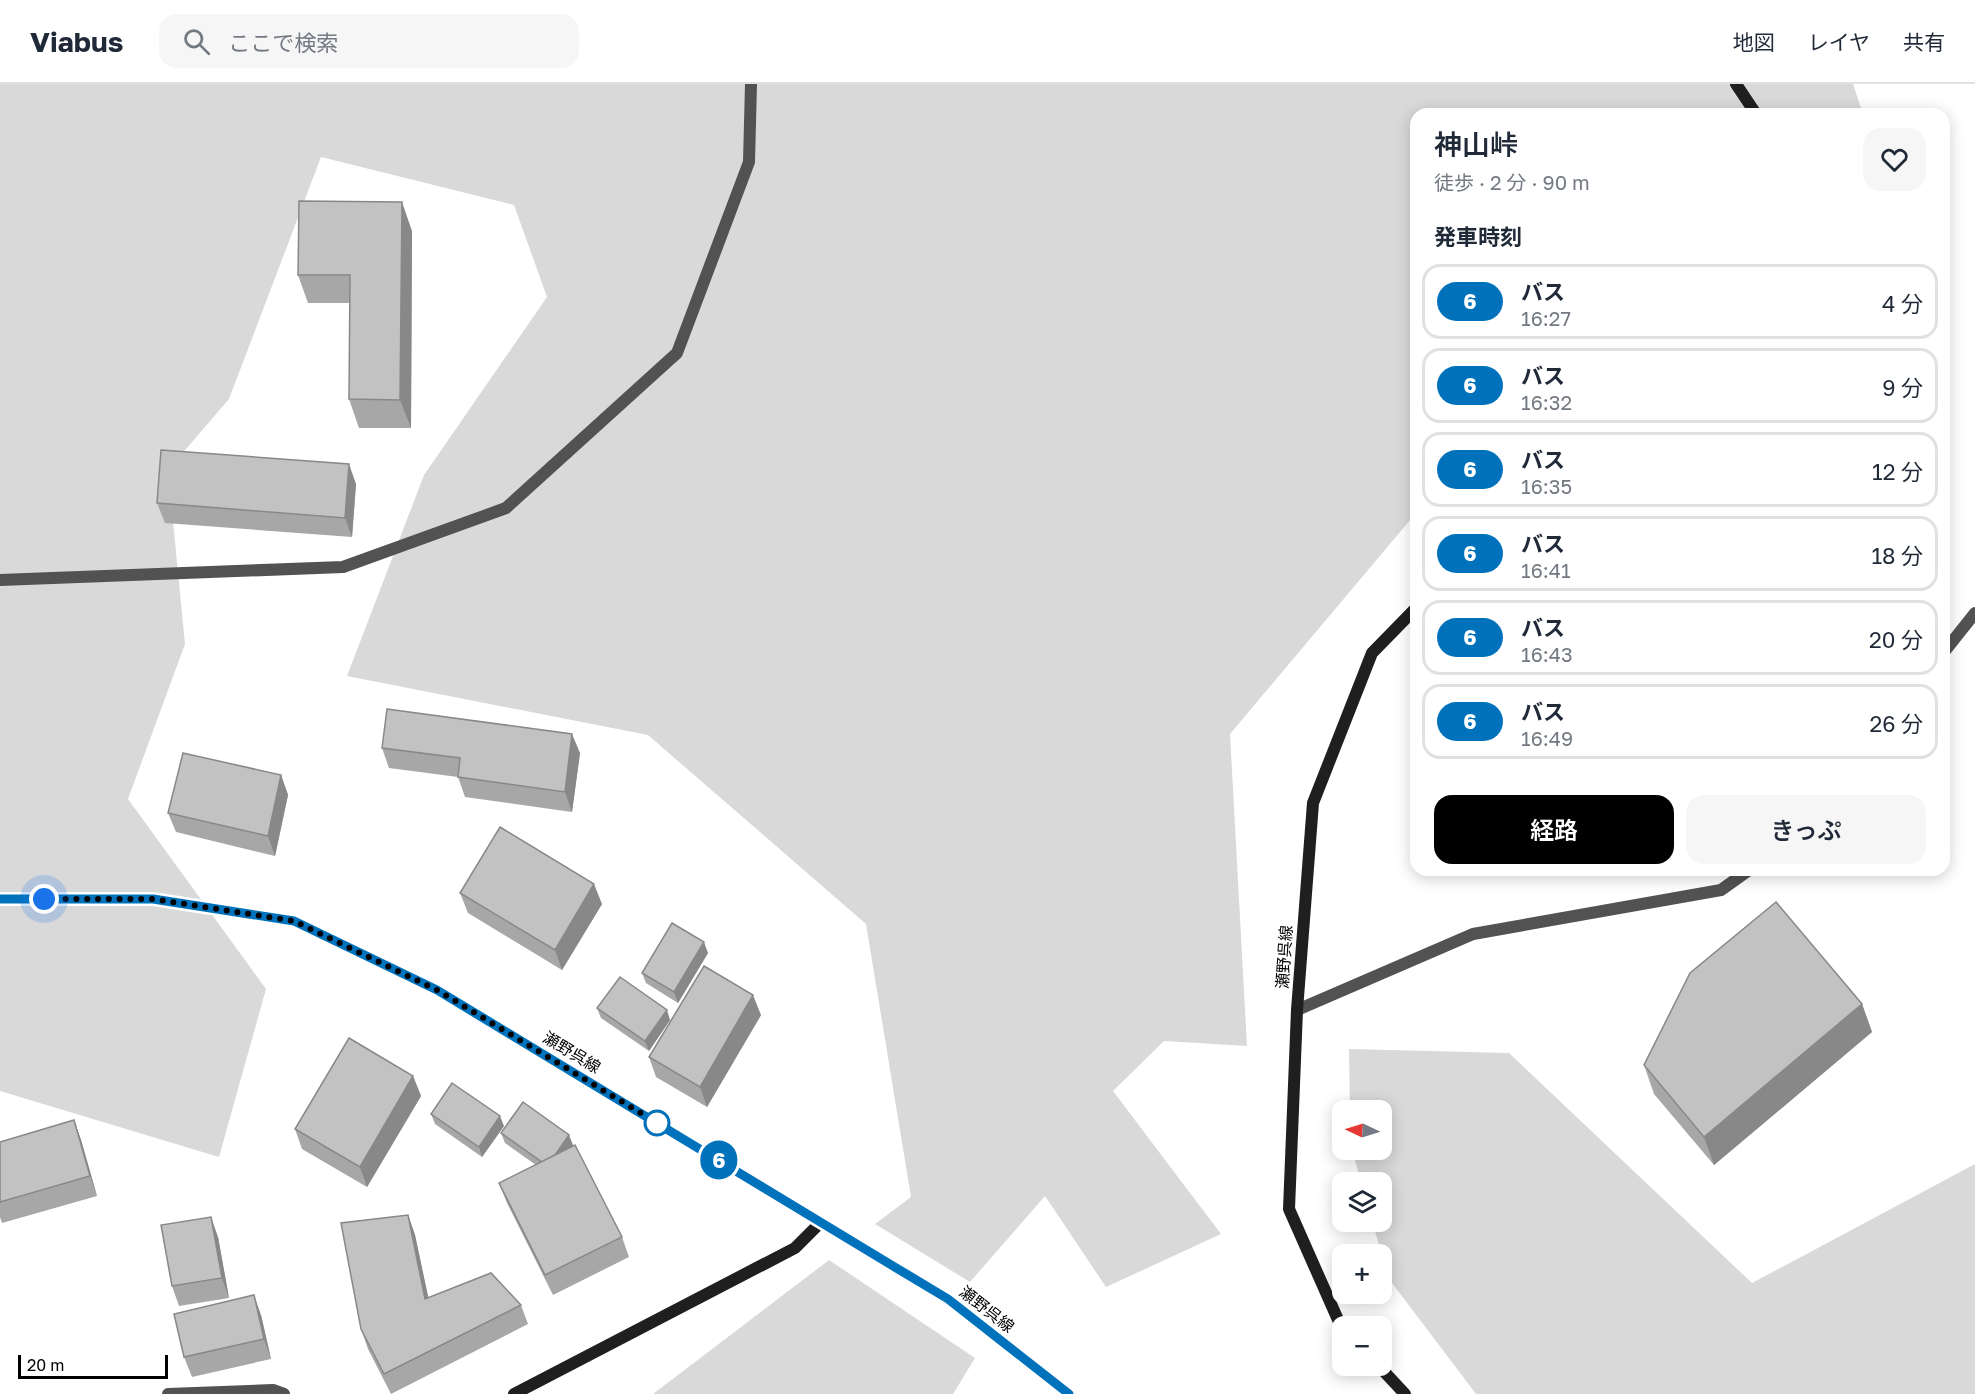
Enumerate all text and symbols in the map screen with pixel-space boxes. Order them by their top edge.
search box [159,14,579,68]
text: Viabus [30,25,123,58]
icon: search [180,25,213,58]
text: ここで検索 [228,29,338,56]
text: 地図 [1733,29,1775,55]
text: レイヤ [1808,29,1870,55]
text: 共有 [1903,29,1945,55]
text: 神山峠 [1434,128,1518,161]
button: heart [1863,128,1926,191]
text: 徒歩 · 2 分 · 90 m [1434,170,1590,194]
text: 発車時刻 [1434,223,1522,250]
text: バス [1521,278,1565,305]
text: 6 [1463,288,1477,314]
text: 4 分 [1882,290,1923,317]
text: 16:27 [1521,306,1571,330]
text: バス [1521,362,1565,389]
text: 6 [1463,372,1477,398]
text: 9 分 [1882,374,1923,401]
text: 16:32 [1521,390,1572,414]
text: バス [1521,446,1565,473]
text: 6 [1463,456,1477,482]
text: 12 分 [1872,458,1923,485]
text: 16:35 [1521,474,1572,498]
text: バス [1521,530,1565,557]
text: 6 [1463,540,1477,566]
text: 18 分 [1871,542,1923,569]
text: 16:41 [1521,558,1571,582]
text: バス [1521,614,1565,641]
text: 6 [1463,624,1477,650]
text: 20 分 [1869,626,1923,653]
text: 16:43 [1521,642,1573,666]
text: バス [1521,698,1565,725]
text: 6 [1463,708,1477,734]
text: 26 分 [1869,710,1923,737]
text: 16:49 [1521,726,1573,750]
button: 経路 [1434,795,1674,864]
button: きっぷ [1686,795,1926,864]
your location [29,884,59,914]
street label: 瀬野呉線 [1272,924,1296,990]
street label: 瀬野呉線 [539,1027,605,1077]
north arrow [1332,1100,1392,1160]
map controls [1332,1100,1392,1376]
unlabelled marker [644,1110,670,1136]
line badge: 6 [700,1140,738,1180]
text: 6 [712,1147,726,1173]
button: layers [1332,1172,1392,1232]
button: + [1332,1244,1392,1304]
street label: 瀬野呉線 [956,1281,1018,1337]
button: − [1332,1316,1392,1376]
scale bar [18,1352,168,1380]
text: 20 m [27,1355,64,1375]

